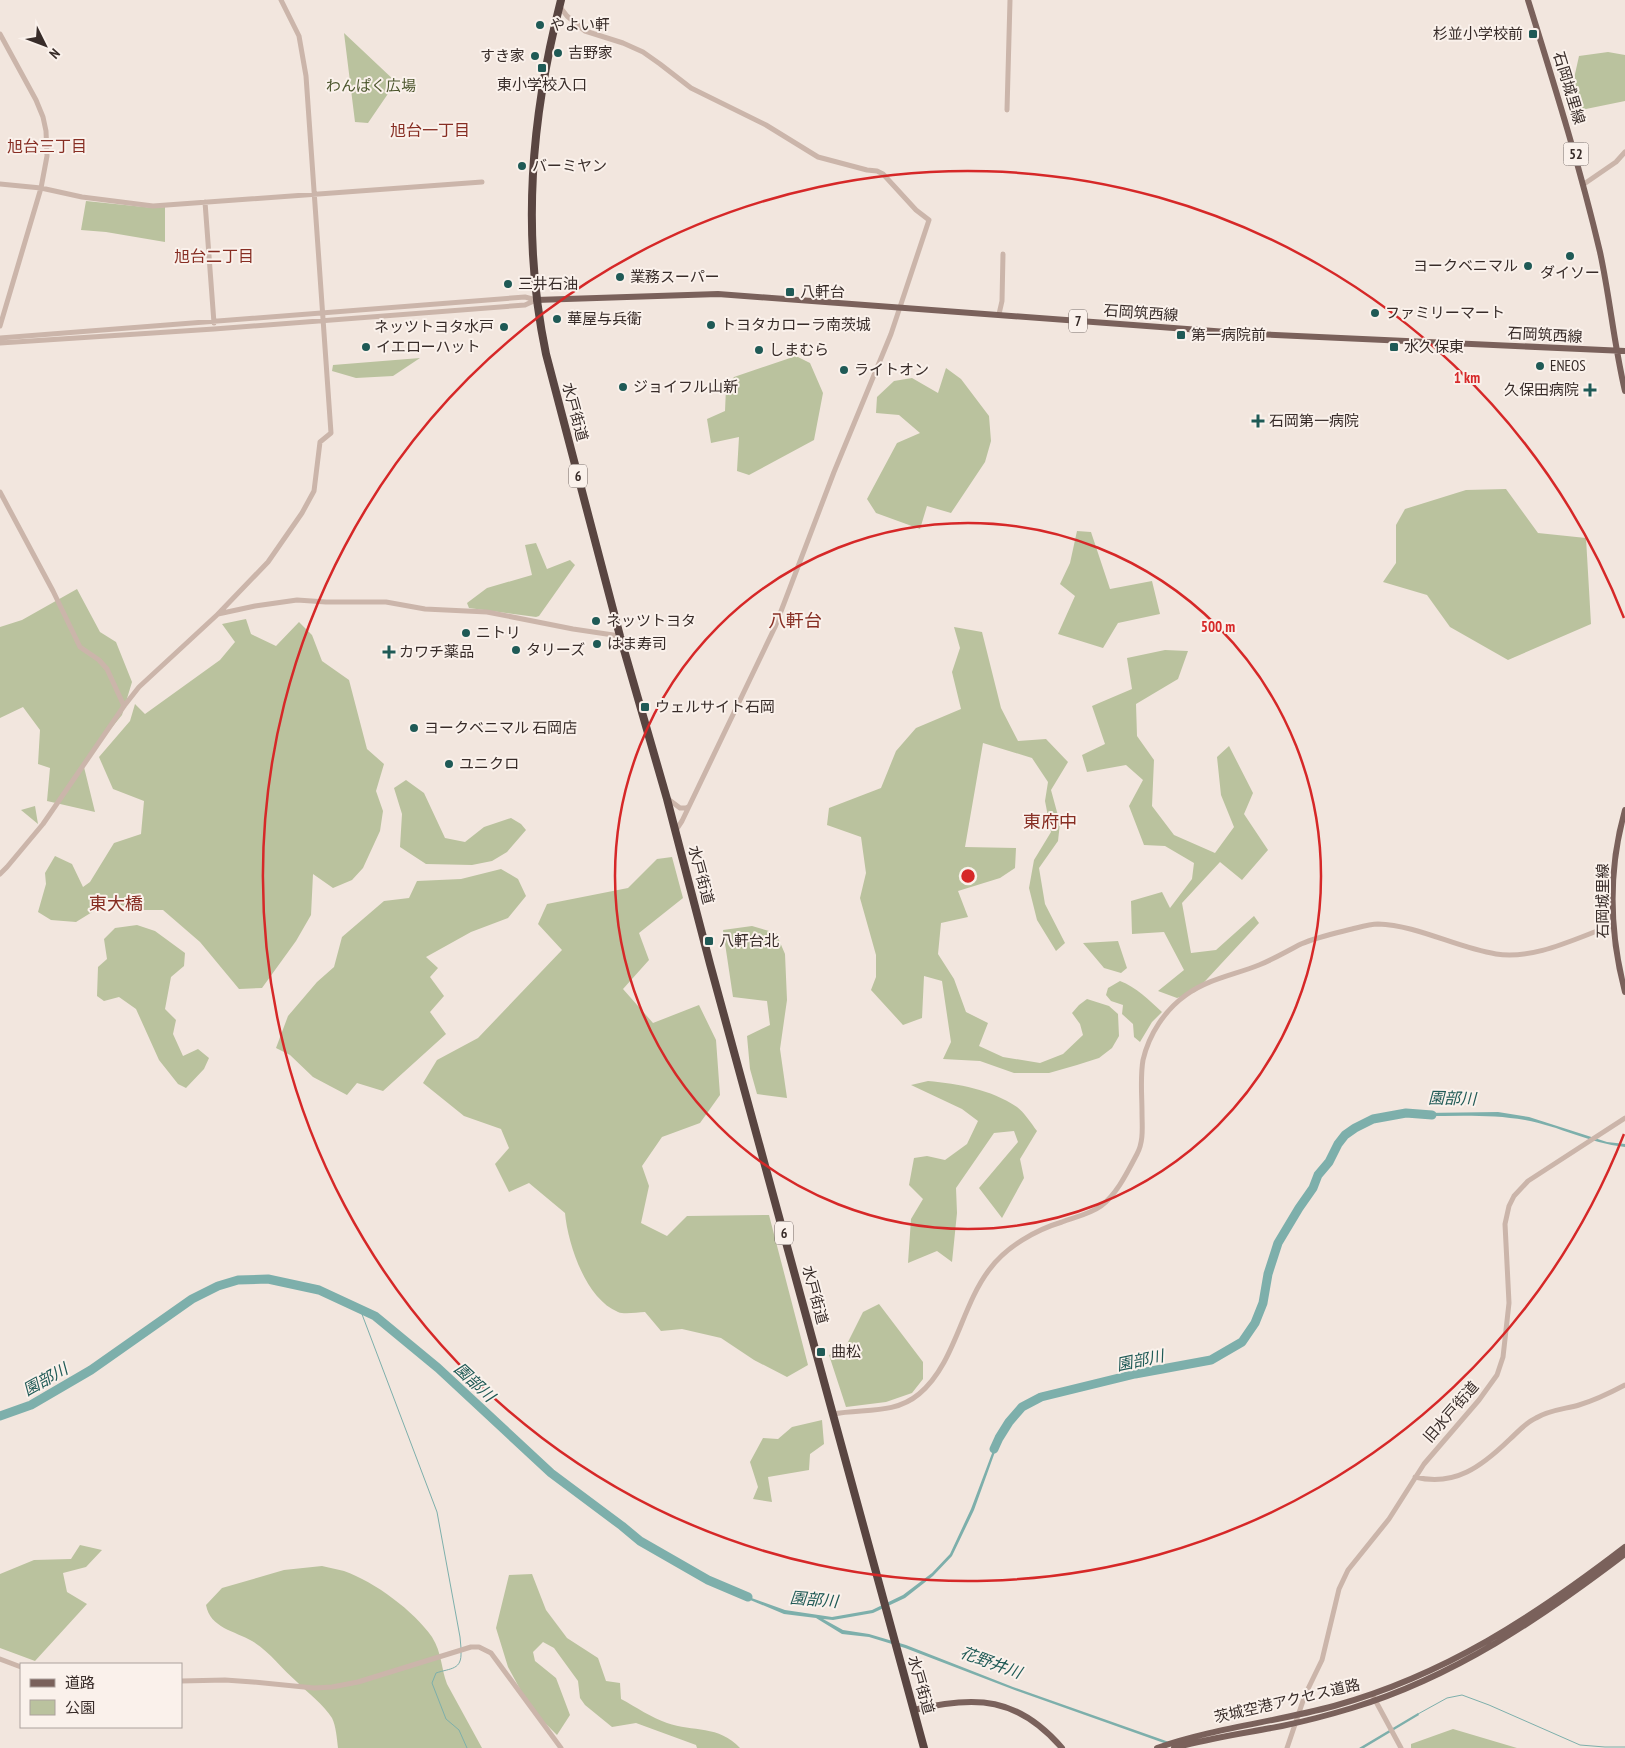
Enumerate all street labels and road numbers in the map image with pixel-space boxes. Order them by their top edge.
street label: 石岡城里線 [1549,49,1590,127]
road number: 52 [1564,142,1588,166]
street label: 石岡筑西線 [1103,300,1179,325]
road number: 7 [1069,310,1087,332]
street label: 石岡筑西線 [1507,323,1583,346]
street label: 水戸街道 [559,380,592,443]
road number: 6 [569,464,587,488]
street label: 水戸街道 [685,843,718,906]
street label: 石岡城里線 [1593,863,1612,939]
road number: 6 [775,1222,793,1244]
street label: 水戸街道 [799,1263,832,1326]
street label: 旧水戸街道 [1419,1377,1482,1446]
street label: 水戸街道 [904,1653,939,1716]
street label: 茨城空港アクセス道路 [1212,1674,1362,1727]

